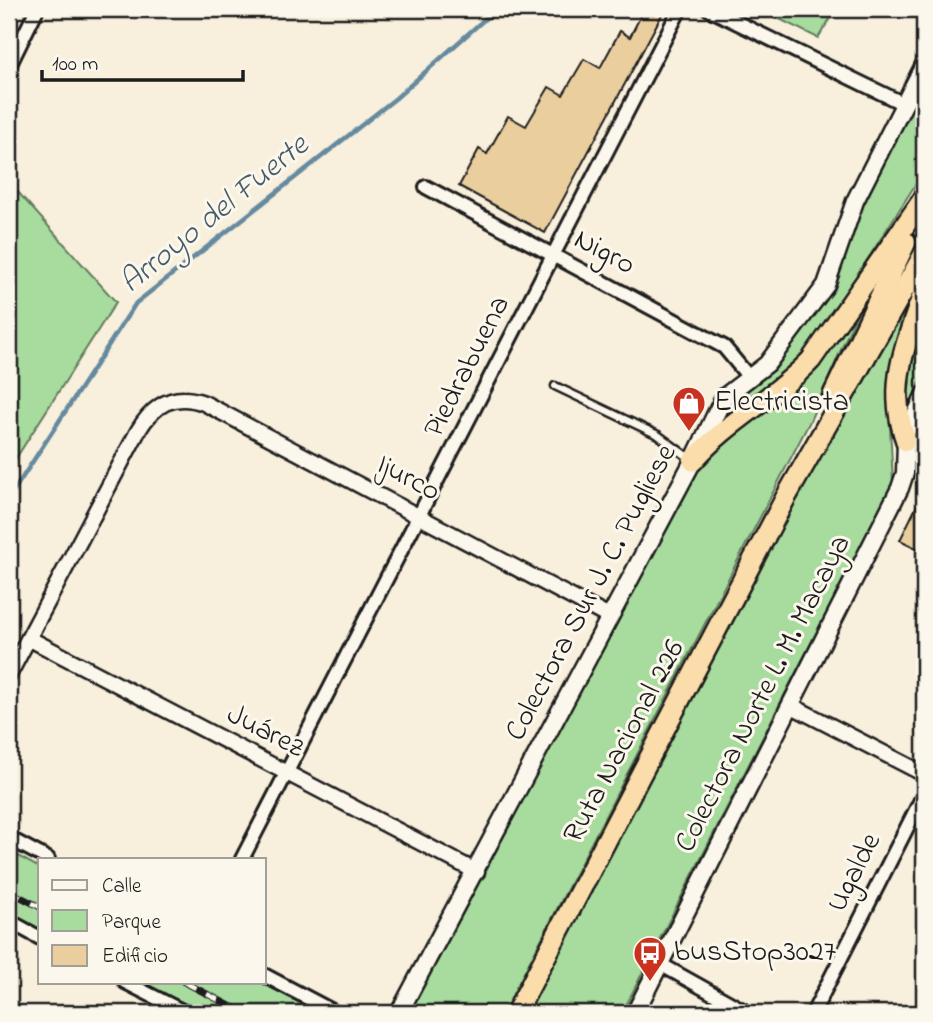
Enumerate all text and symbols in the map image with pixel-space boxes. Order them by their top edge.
scale bar [42,38,243,82]
text: 100 m [52,50,98,80]
water label: Arroyo del Fuerte [110,123,321,306]
street label: Nigro [565,219,643,287]
street label: Piedrabuena [413,288,523,446]
place label: Electricista [714,381,849,425]
shop icon: Electricista [670,384,708,433]
street label: Colectora Sur J. C. Pugliese [495,436,689,749]
street label: Ijurco [368,444,448,514]
street label: Colectora Norte L. M. Macaya [665,528,863,860]
street label: Ruta Nacional 226 [553,632,697,852]
street label: Juárez [218,694,312,770]
street label: Ugalde [816,825,894,920]
legend [38,858,266,984]
text: Calle [102,872,142,902]
text: Parque [102,908,161,938]
place label: busStop3027 [674,931,836,975]
bus stop icon: busStop3027 [631,934,669,983]
text: Edificio [102,942,168,972]

